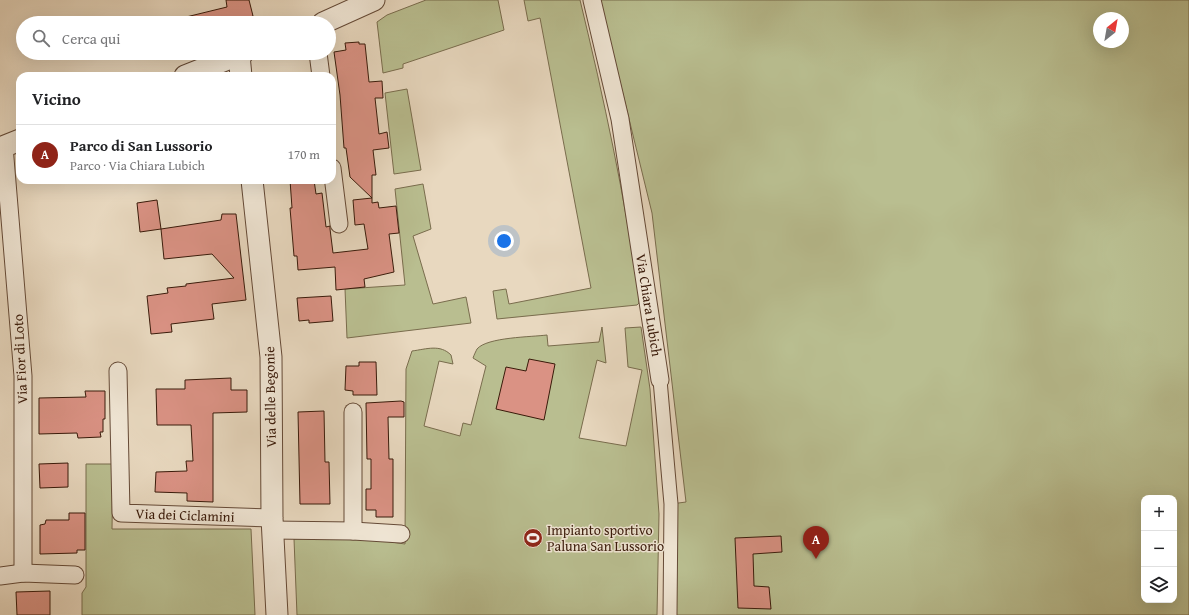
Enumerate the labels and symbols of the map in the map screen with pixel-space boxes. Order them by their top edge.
north arrow [1093,12,1129,48]
your location [494,231,514,251]
street label: Via Chiara Lubich [631,252,667,358]
street label: Via Fior di Loto [8,313,32,405]
street label: Via delle Begonie [259,346,281,448]
street label: Via dei Ciclamini [135,503,235,527]
place label: Impianto sportivo Paluna San Lussorio [547,520,664,556]
pin: A [803,526,829,559]
sports icon: Impianto sportivo Paluna San Lussorio [522,527,544,549]

